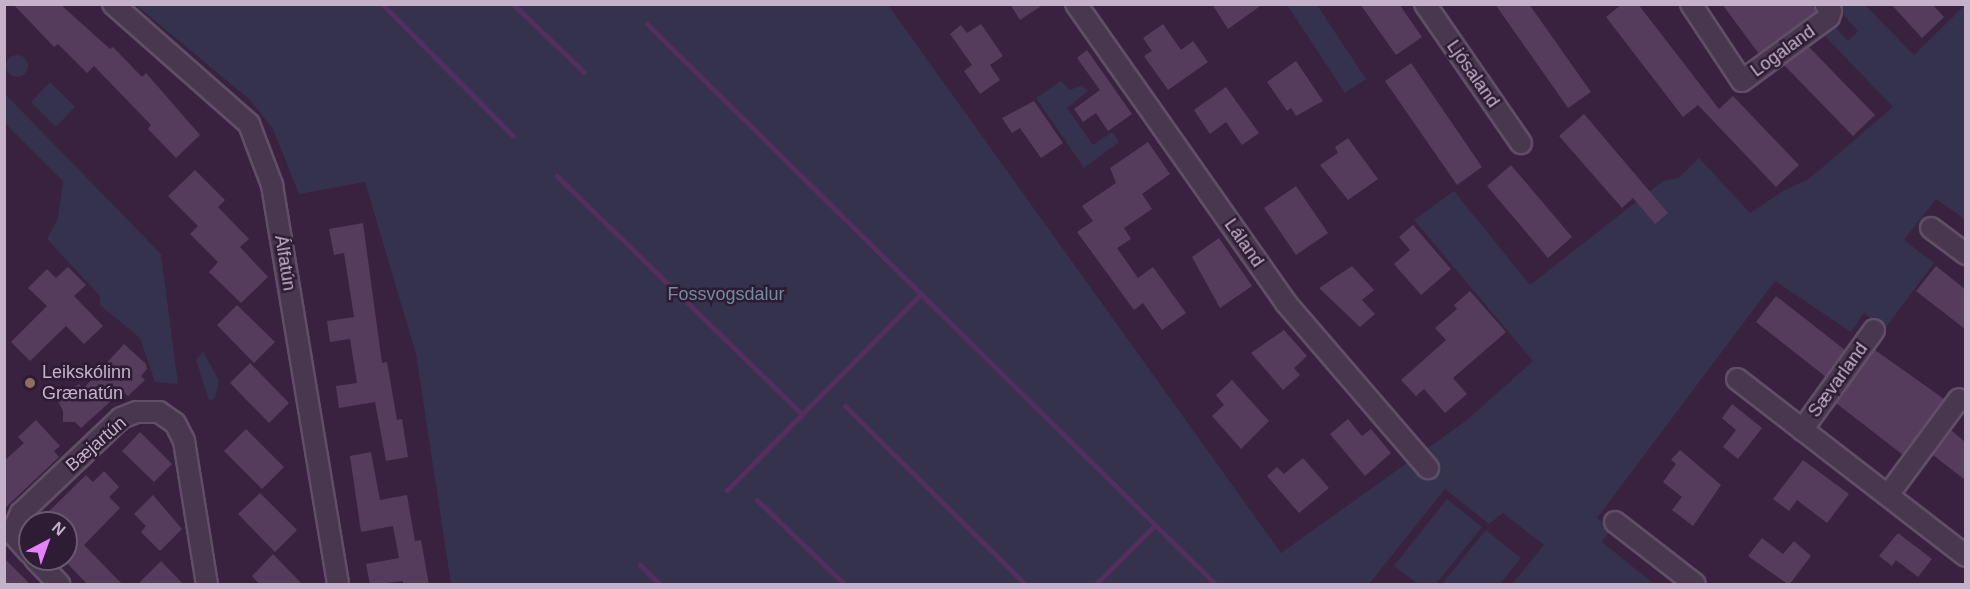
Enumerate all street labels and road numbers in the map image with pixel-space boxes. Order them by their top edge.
street label: Logaland [1747,20,1819,82]
street label: Ljósaland [1442,36,1504,112]
street label: Láland [1220,215,1268,271]
street label: Álfatún [270,234,300,292]
street label: Sævarland [1804,338,1872,422]
street label: Bæjartún [61,412,131,476]

